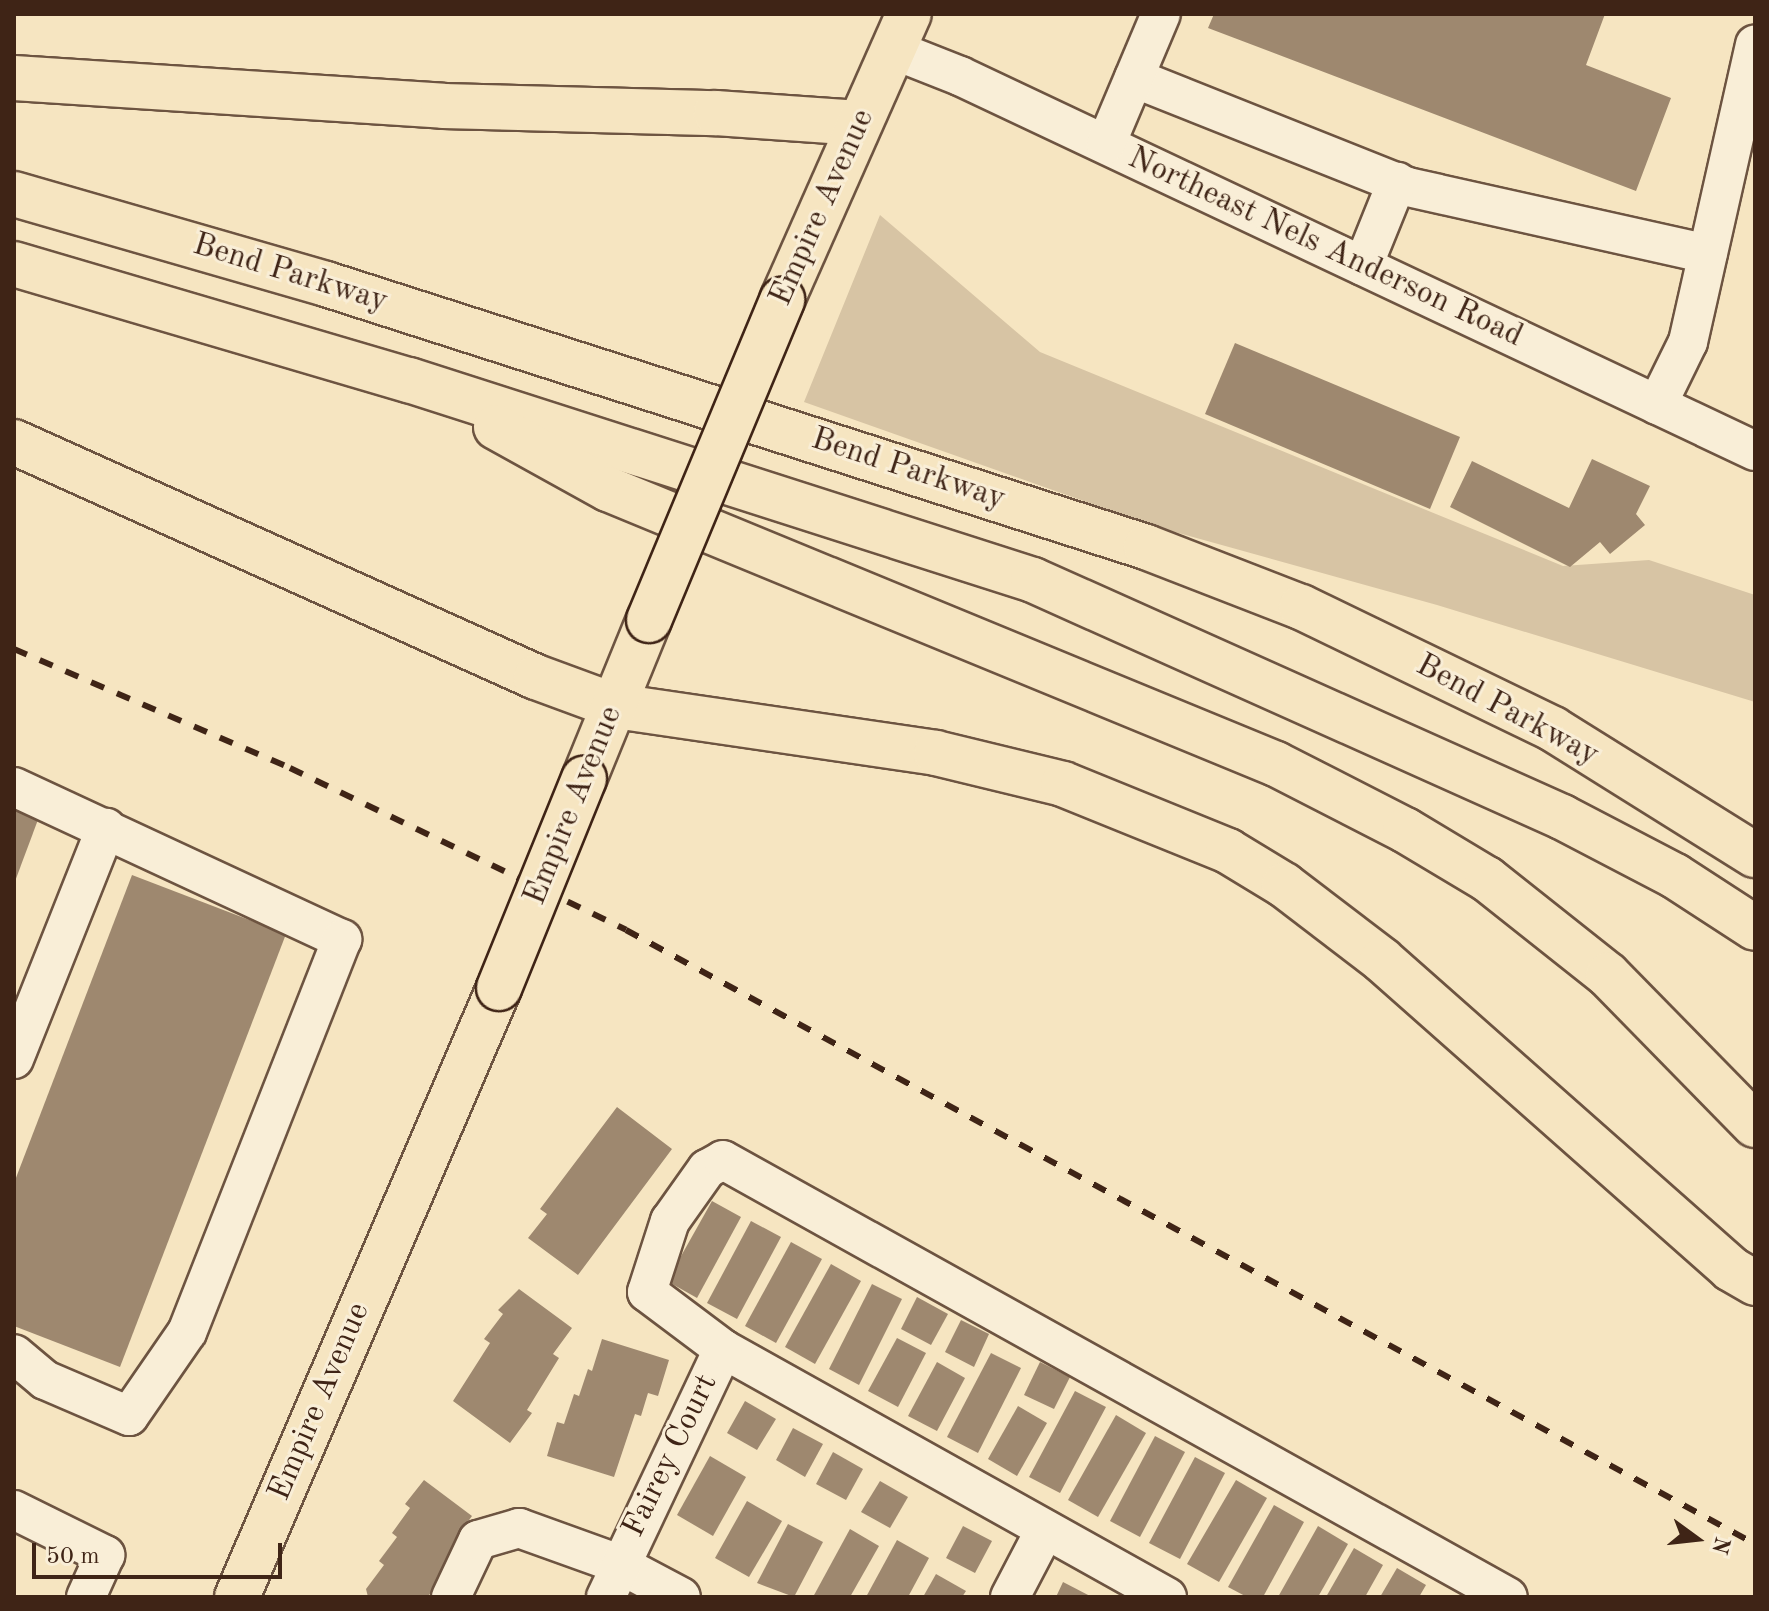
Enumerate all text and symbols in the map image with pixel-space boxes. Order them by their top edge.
street label: Empire Avenue [763,104,883,312]
street label: Northeast Nels Anderson Road [1121,139,1529,357]
street label: Bend Parkway [188,226,392,322]
street label: Bend Parkway [806,421,1010,519]
street label: Bend Parkway [1409,647,1605,775]
street label: Empire Avenue [517,701,631,911]
street label: Empire Avenue [261,1297,379,1507]
street label: Fairey Court [615,1368,727,1544]
north arrow [1657,1499,1737,1579]
scale bar [36,1527,286,1577]
text: N [1707,1534,1733,1556]
text: 50 m [46,1545,100,1569]

